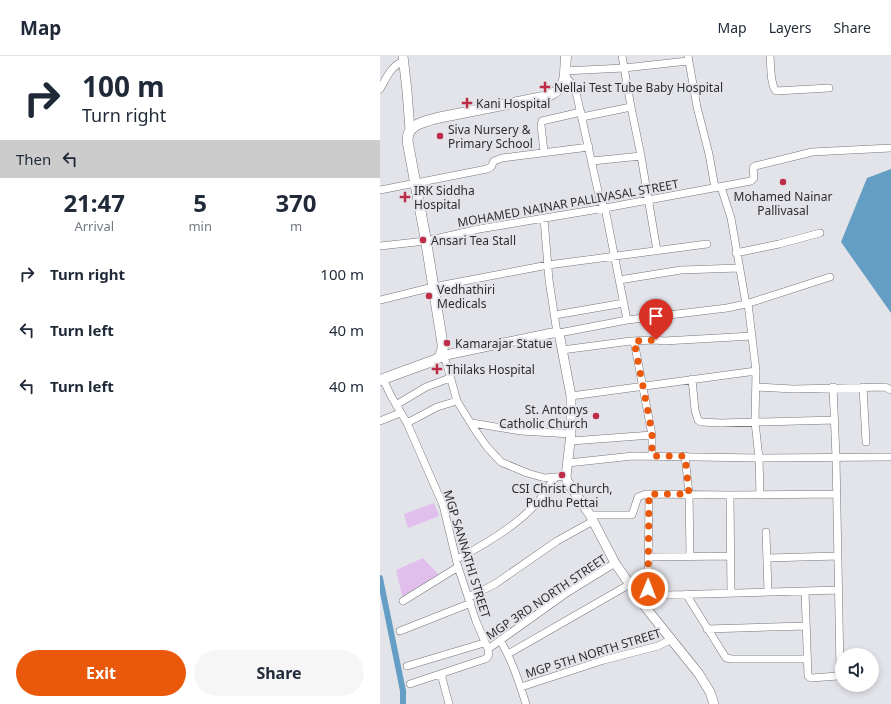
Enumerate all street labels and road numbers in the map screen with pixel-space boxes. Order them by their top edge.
street label: MOHAMED NAINAR PALLIVASAL STREET [456,175,680,231]
street label: MGP SANNATHI STREET [439,488,495,620]
street label: MGP 3RD NORTH STREET [483,550,610,644]
street label: MGP 5TH NORTH STREET [523,624,663,682]

